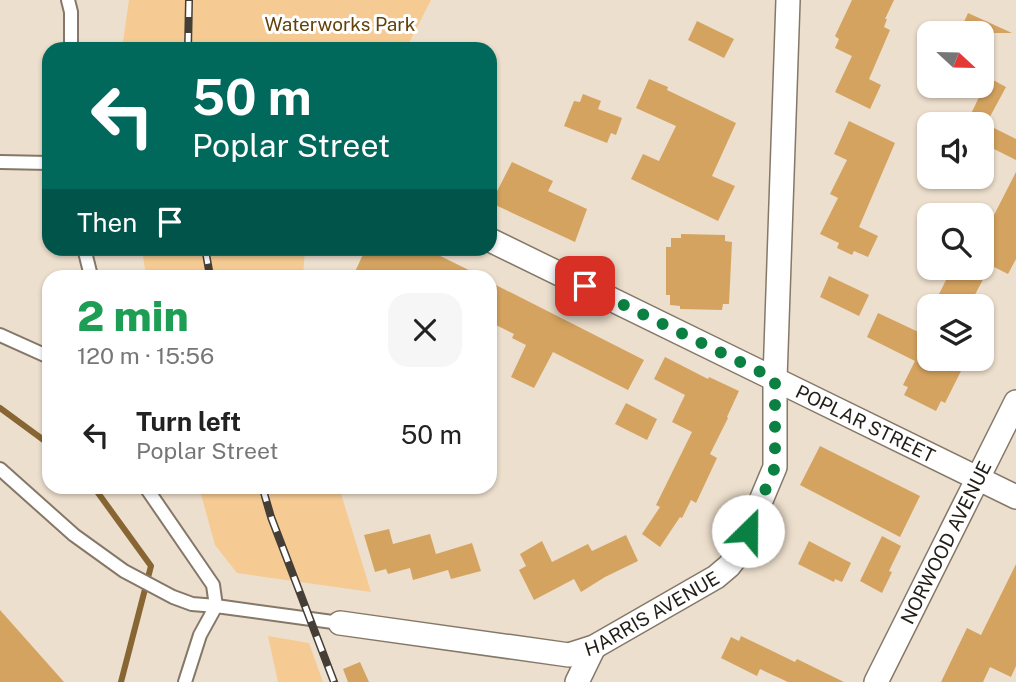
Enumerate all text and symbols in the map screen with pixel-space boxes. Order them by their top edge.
park label: Waterworks Park [265,13,416,35]
north arrow [917,21,994,98]
map controls [917,21,994,371]
text: 50 m [192,68,312,126]
icon: left [77,70,168,161]
button: sound [917,112,994,189]
text: Poplar Street [192,127,390,164]
icon: arrive [151,203,189,241]
button: search [917,203,994,280]
text: Then [77,207,137,238]
pin [555,256,615,316]
icon: arrive [566,267,604,305]
text: 2 min [77,291,189,340]
button: close [388,293,462,367]
button: layers [917,294,994,371]
text: 120 m · 15:56 [77,342,214,369]
street label: POPLAR STREET [792,380,939,467]
text: Turn left [136,406,241,437]
icon: left [77,416,115,454]
text: 50 m [401,419,462,450]
text: Poplar Street [136,437,278,464]
street label: NORWOOD AVENUE [896,457,996,628]
position arrow [711,494,785,568]
street label: HARRIS AVENUE [582,567,723,660]

